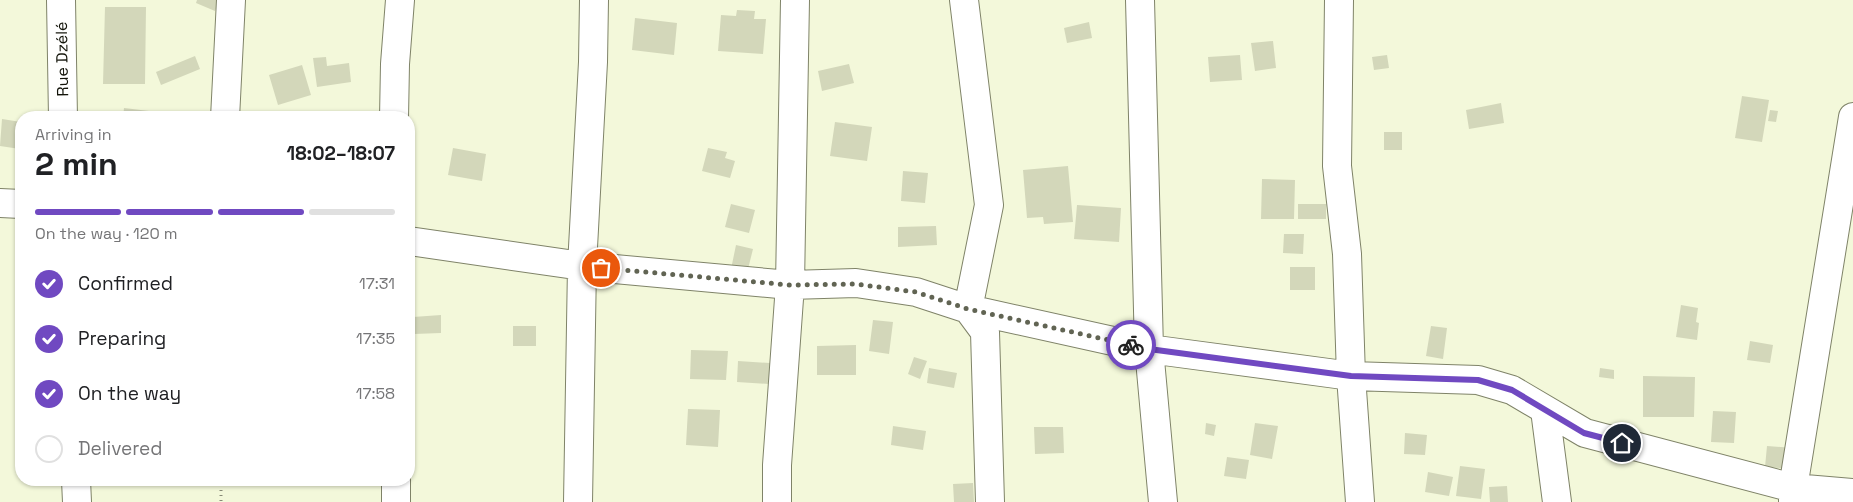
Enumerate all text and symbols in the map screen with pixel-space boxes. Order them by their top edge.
street label: Rue Dzélé [51,21,73,97]
text: Arriving in [35,124,112,145]
text: 18:02–18:07 [287,141,395,166]
text: 2 min [35,144,118,184]
text: On the way · 120 m [35,223,178,244]
pin [580,247,622,289]
icon: bag [587,254,615,282]
icon: check [35,270,63,298]
text: Confirmed [78,271,173,296]
text: 17:31 [359,273,395,294]
courier [1106,320,1156,370]
icon: check [35,325,63,353]
text: Preparing [78,326,166,351]
text: 17:35 [356,328,395,349]
icon: bike [1117,331,1145,359]
icon: check [35,380,63,408]
text: On the way [78,381,181,406]
text: 17:58 [356,383,395,404]
pin [1601,422,1643,464]
icon: home [1608,429,1636,457]
text: Delivered [78,436,163,461]

